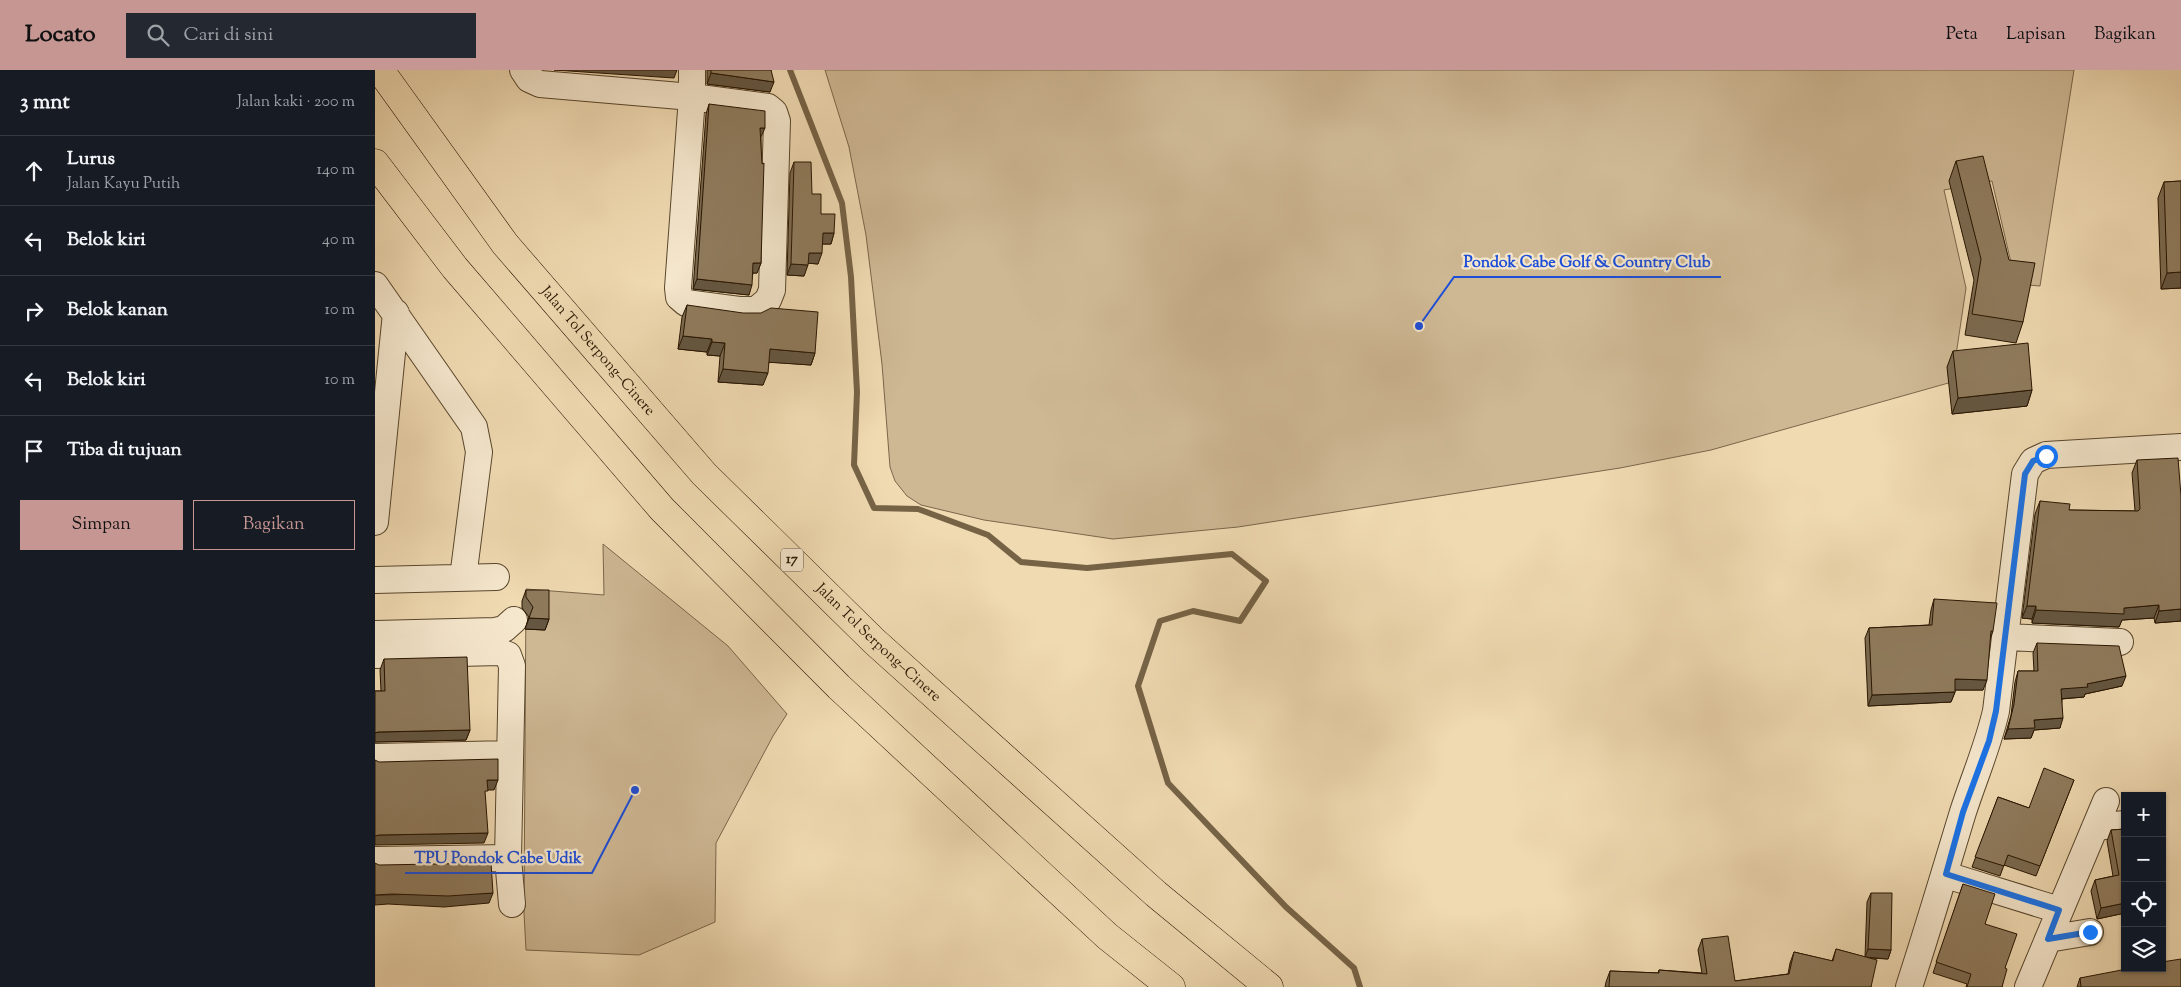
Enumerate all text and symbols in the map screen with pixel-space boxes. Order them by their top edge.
search box [126,13,476,58]
text: Locato [25,18,96,52]
icon: search [144,21,172,49]
text: Cari di sini [184,22,273,49]
text: Peta [1946,22,1978,48]
text: Lapisan [2006,22,2066,48]
text: Bagikan [2094,22,2156,48]
text: 3 mnt [20,88,70,118]
text: Jalan kaki · 200 m [237,91,355,114]
text: Lurus [67,146,115,173]
icon: ahead [20,157,48,185]
text: 140 m [317,159,355,182]
text: Jalan Kayu Putih [67,173,180,196]
icon: left [20,227,48,255]
text: Belok kiri [67,227,146,254]
text: 40 m [322,229,355,252]
callout: Pondok Cabe Golf & Country Club [1454,246,1721,277]
text: Pondok Cabe Golf & Country Club [1464,252,1711,275]
street label: Jalan Tol Serpong–Cinere [535,281,660,421]
icon: right [20,297,48,325]
text: Belok kanan [67,297,168,324]
text: 10 m [325,299,355,322]
icon: left [20,367,48,395]
text: Belok kiri [67,367,146,394]
text: 10 m [325,369,355,392]
icon: arrive [20,437,48,465]
text: Tiba di tujuan [67,437,182,464]
route start [2035,445,2058,468]
button: Simpan [20,500,183,550]
button: Bagikan [193,500,355,550]
road number: 17 [781,548,803,572]
street label: Jalan Tol Serpong–Cinere [810,578,946,707]
map controls [2121,792,2166,972]
button: + [2121,792,2166,837]
button: − [2121,837,2166,882]
callout: TPU Pondok Cabe Udik [405,842,592,873]
text: TPU Pondok Cabe Udik [414,848,582,871]
button: locate [2121,882,2166,927]
route end [2079,921,2102,944]
button: layers [2121,927,2166,972]

